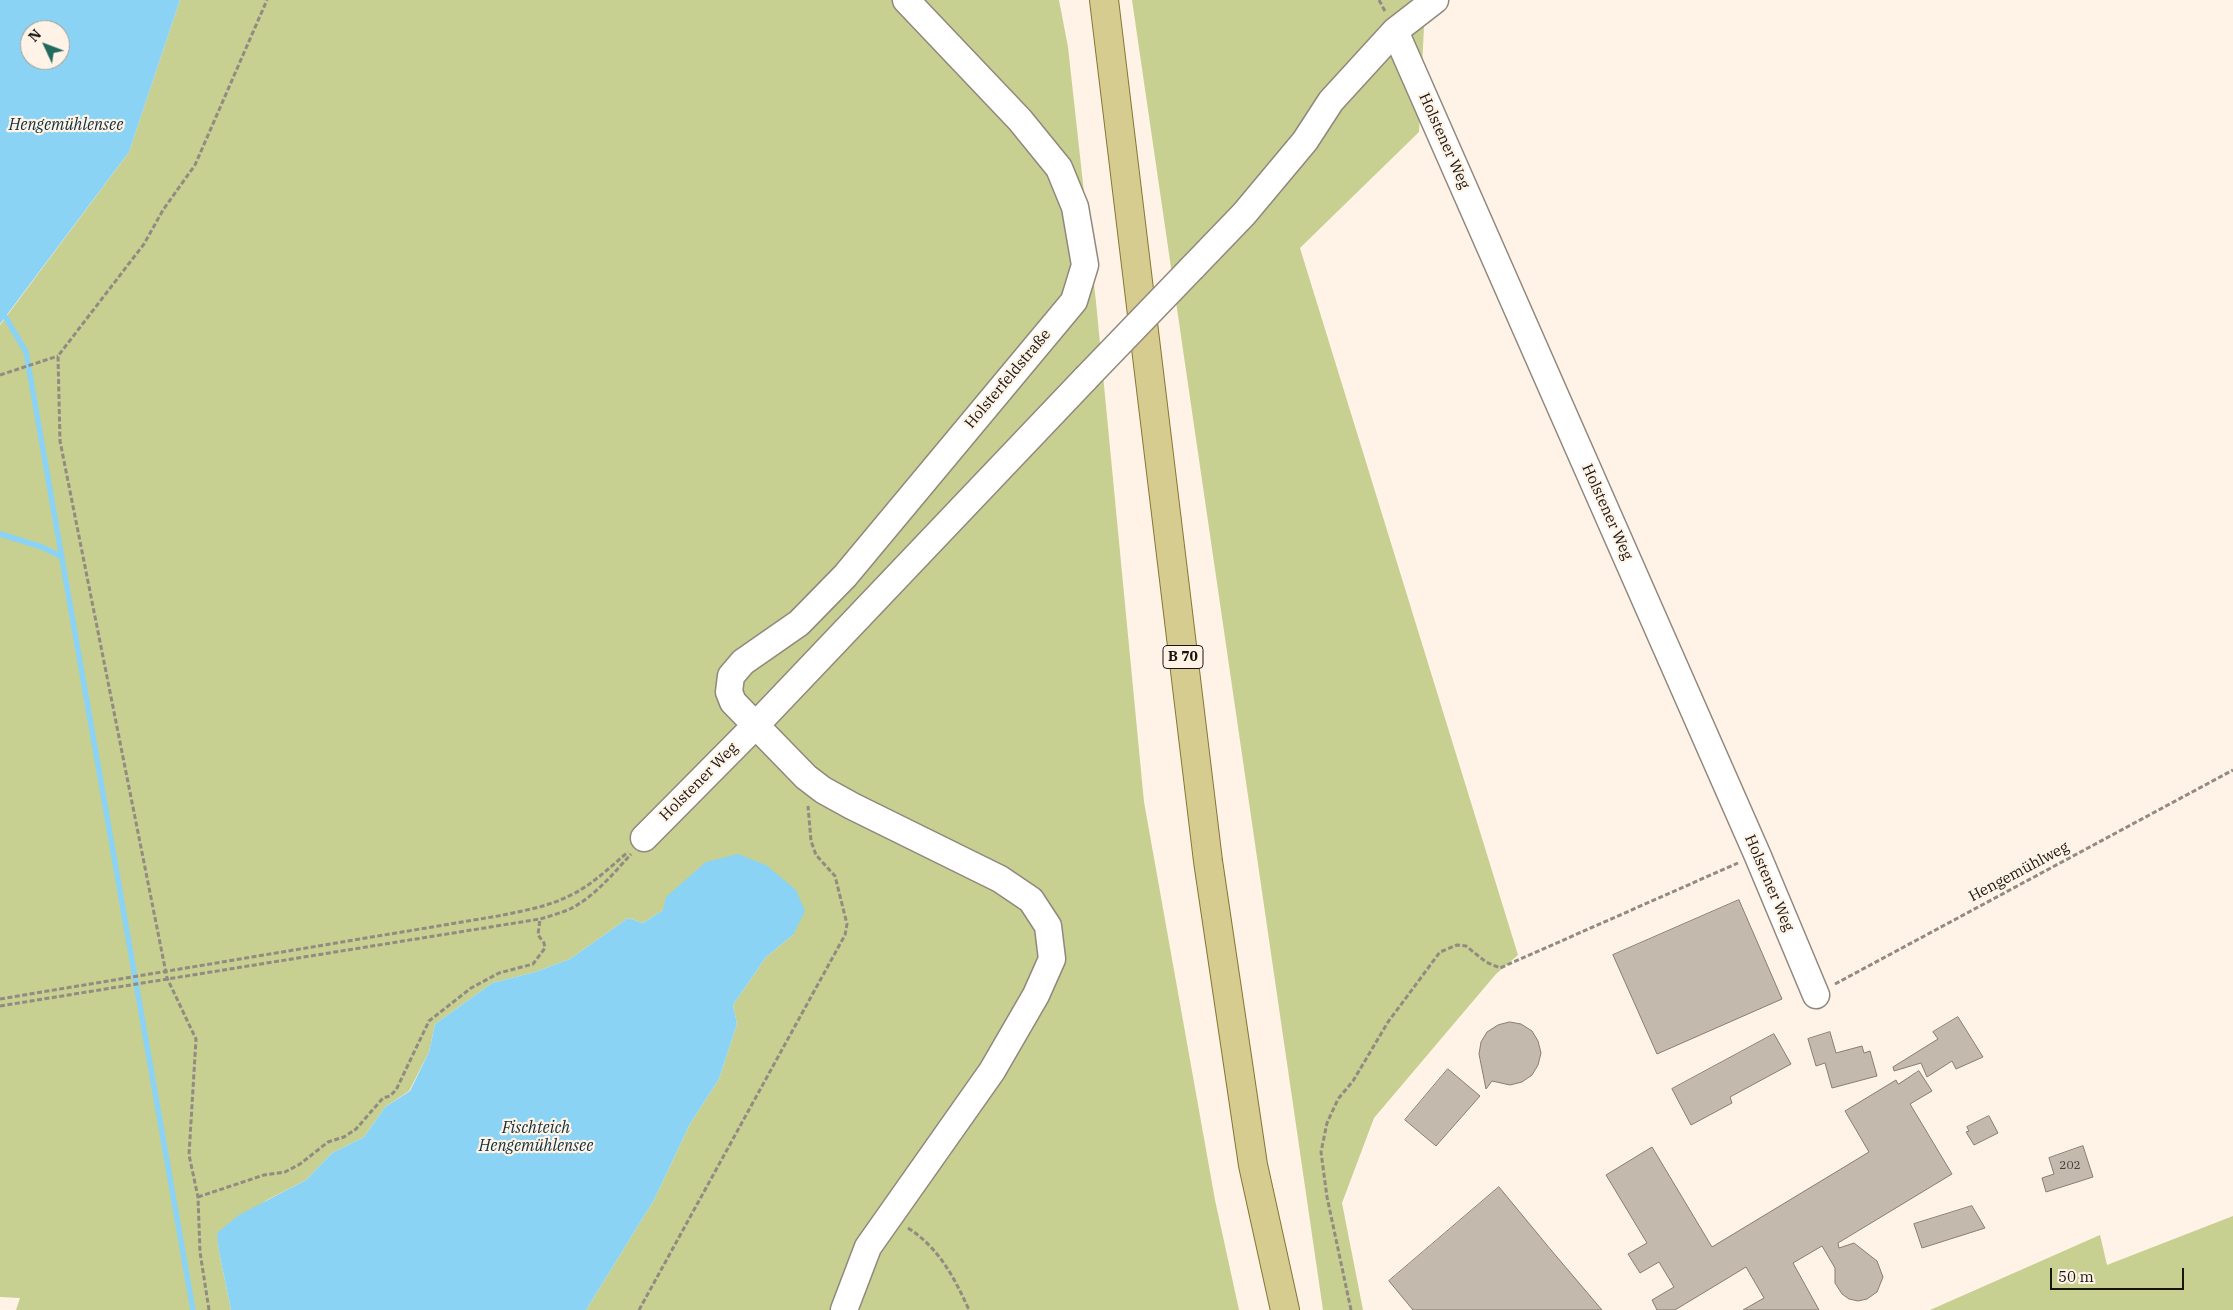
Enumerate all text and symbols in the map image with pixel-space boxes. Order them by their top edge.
north arrow [20,20,70,70]
text: N [24,25,45,46]
street label: Holstener Weg [1415,90,1473,192]
water label: Hengemühlensee [9,115,123,135]
street label: Holsterfeldstraße [961,326,1055,432]
street label: Holstener Weg [1578,461,1636,563]
road number: B 70 [1163,646,1203,669]
street label: Holstener Weg [656,739,742,825]
street label: Holstener Weg [1741,832,1797,934]
street label: Hengemühlweg [1966,838,2072,906]
water label: Fischteich Hengemühlensee [479,1118,593,1156]
house number: 202 [2059,1159,2081,1173]
scale bar [2053,1258,2187,1290]
text: 50 m [2058,1267,2094,1286]

